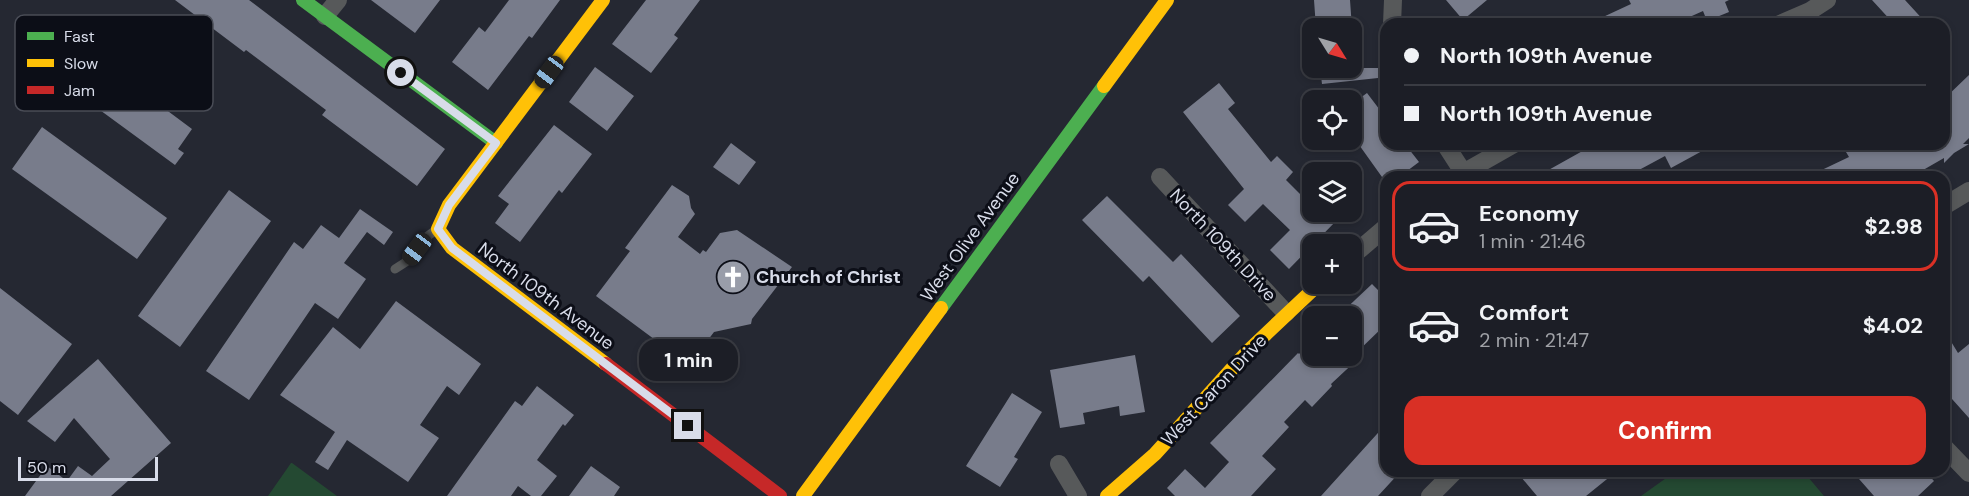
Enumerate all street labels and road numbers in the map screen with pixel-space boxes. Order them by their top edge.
street label: West Olive Avenue [915,167,1025,307]
street label: North 109th Drive [1164,183,1282,307]
street label: North 109th Avenue [473,237,619,355]
street label: West Caron Drive [1156,329,1272,451]

